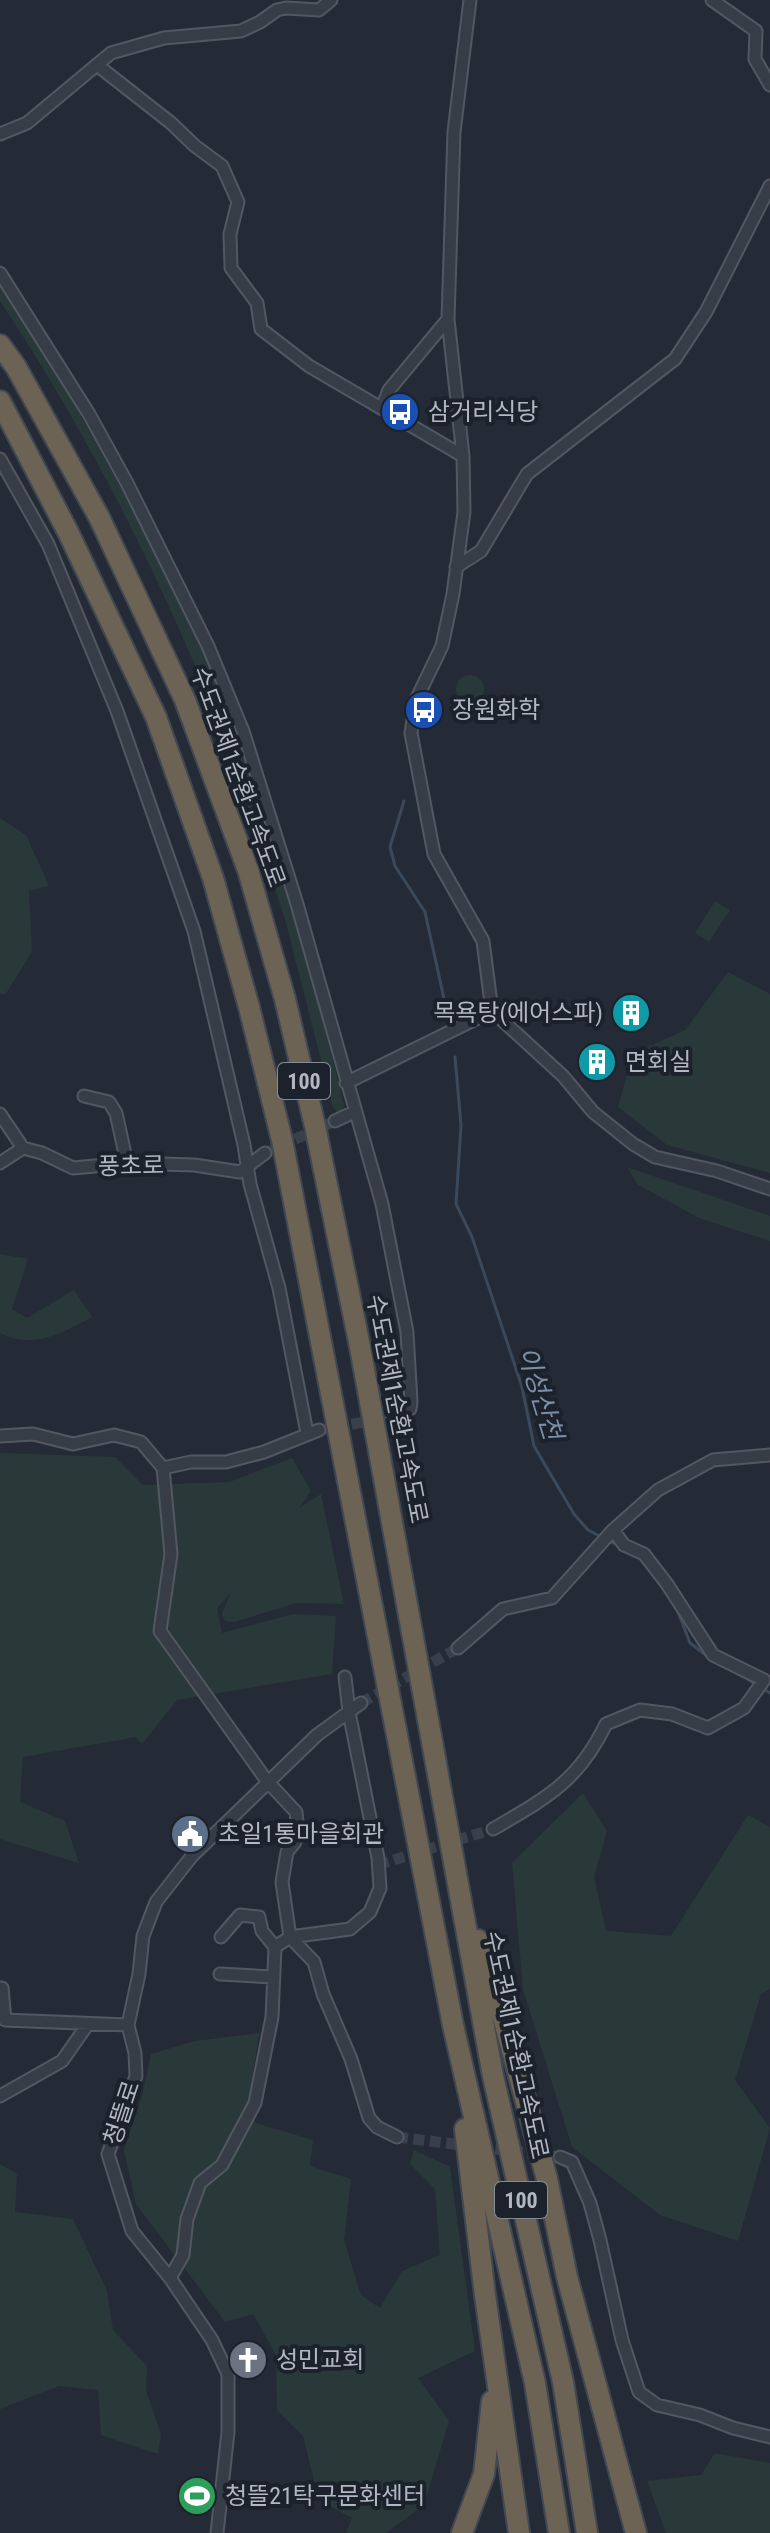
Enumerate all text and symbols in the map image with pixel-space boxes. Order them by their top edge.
bus stop icon: 삼거리식당 [379,391,421,433]
place label: 삼거리식당 [428,398,538,426]
street label: 수도권제1순환고속도로 [185,663,291,891]
bus stop icon: 장원화학 [403,689,445,731]
place label: 장원화학 [452,696,540,724]
building icon: 목욕탕(에어스파) [610,992,652,1034]
place label: 목욕탕(에어스파) [433,999,603,1027]
building icon: 면회실 [576,1041,618,1083]
place label: 면회실 [625,1048,691,1076]
road number: 100 [278,1063,330,1099]
street label: 풍초로 [98,1151,164,1181]
street label: 수도권제1순환고속도로 [361,1292,433,1526]
water label: 이성산천 [512,1343,569,1446]
public building icon: 초일1통마을회관 [169,1813,211,1855]
place label: 초일1통마을회관 [218,1820,384,1848]
street label: 수도권제1순환고속도로 [478,1928,554,2162]
street label: 청뜰로 [98,2077,146,2149]
road number: 100 [495,2182,547,2218]
church icon: 성민교회 [227,2339,269,2381]
place label: 성민교회 [276,2346,364,2374]
sports icon: 청뜰21탁구문화센터 [176,2475,218,2517]
place label: 청뜰21탁구문화센터 [225,2482,425,2510]

